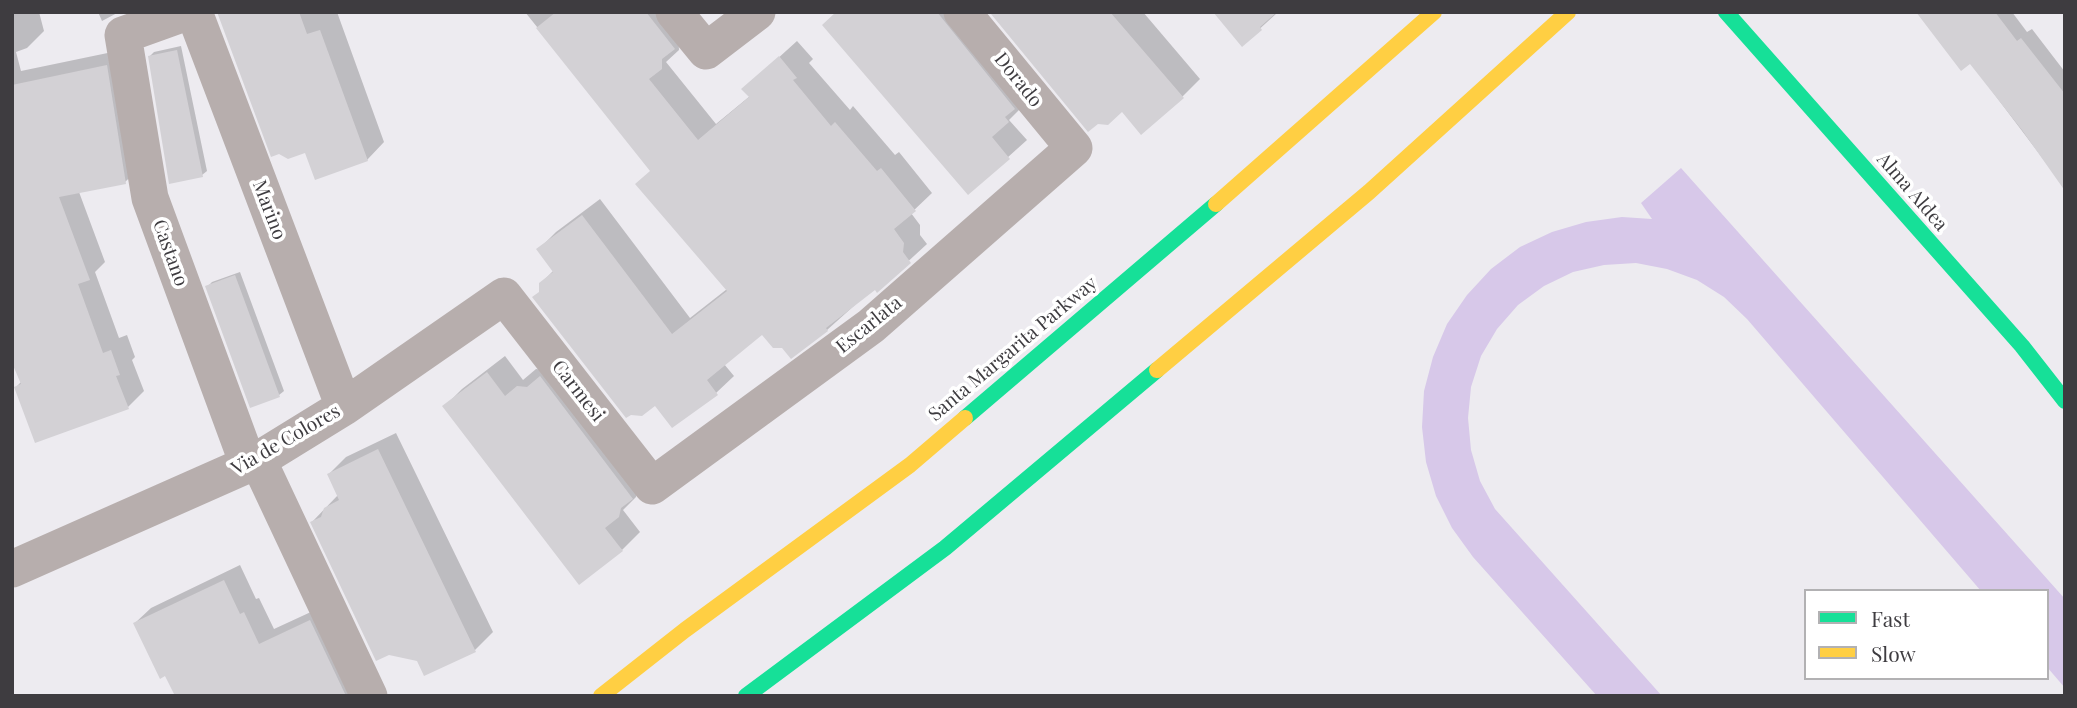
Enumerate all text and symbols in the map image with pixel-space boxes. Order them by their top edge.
street label: Dorado [989,48,1047,112]
street label: Alma Aldea [1872,148,1952,236]
street label: Marino [247,177,291,243]
street label: Castano [147,217,193,289]
street label: Santa Margarita Parkway [924,272,1102,426]
street label: Escarlata [832,292,906,358]
street label: Carmesi [547,356,609,426]
street label: Via de Colores [228,400,344,480]
legend [1804,589,2049,680]
text: Fast [1871,604,1910,632]
text: Slow [1871,639,1916,667]

